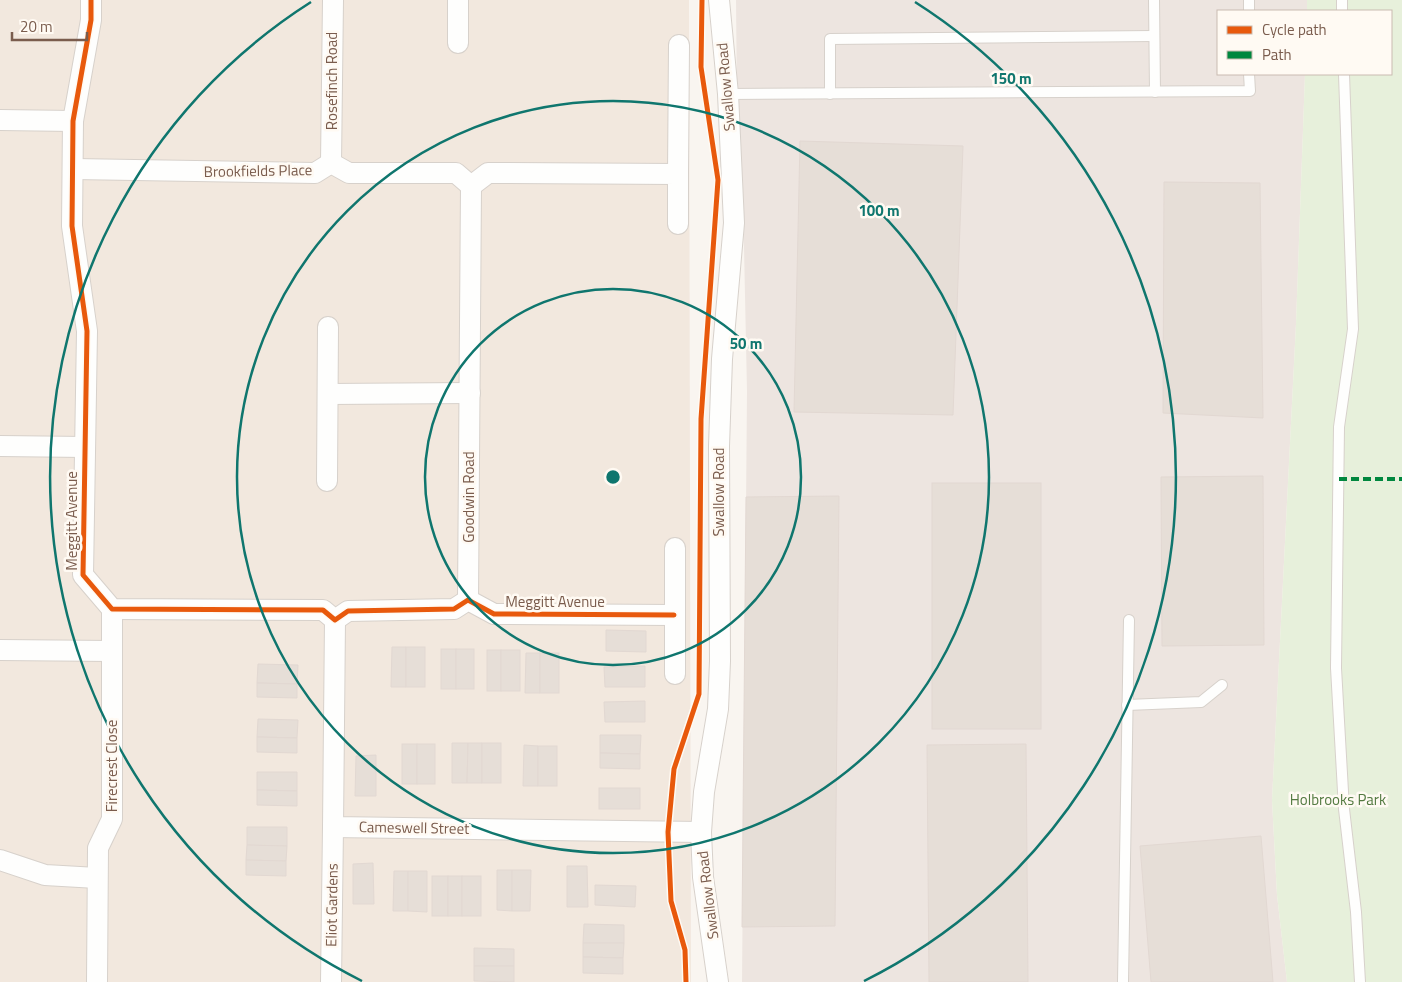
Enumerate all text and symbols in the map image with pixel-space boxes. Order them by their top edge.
scale bar [12,10,88,42]
legend [1217,10,1392,75]
text: 20 m [20,15,53,38]
text: Cycle path [1262,18,1327,41]
street label: Rosefinch Road [320,32,343,130]
street label: Swallow Road [710,42,741,132]
text: Path [1262,43,1292,66]
text: 150 m [990,67,1032,90]
street label: Brookfields Place [203,158,313,183]
text: 100 m [858,199,900,222]
text: 50 m [730,332,762,355]
street label: Swallow Road [707,448,730,536]
street label: Goodwin Road [457,451,480,543]
centre of rings [604,468,622,486]
street label: Meggitt Avenue [60,471,83,571]
street label: Meggitt Avenue [505,590,605,613]
street label: Firecrest Close [100,720,123,812]
park label: Holbrooks Park [1290,788,1386,811]
street label: Cameswell Street [359,815,470,840]
street label: Swallow Road [691,850,724,941]
street label: Eliot Gardens [319,863,344,947]

